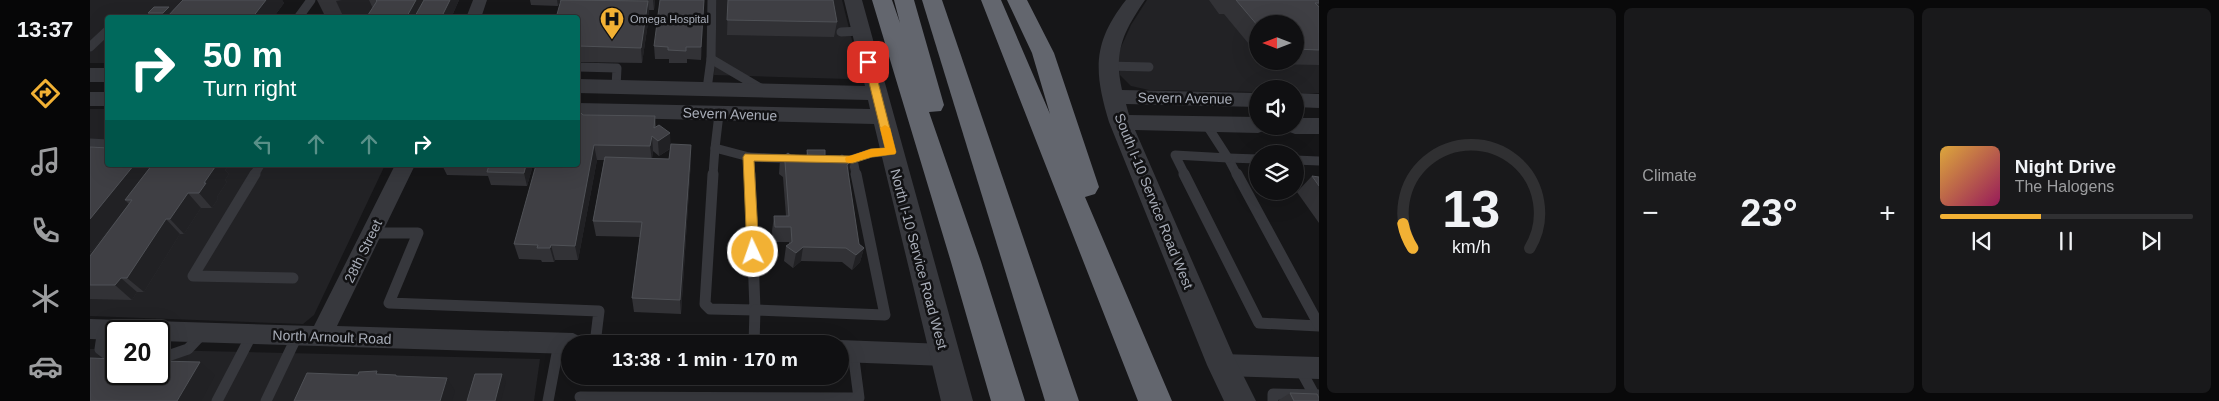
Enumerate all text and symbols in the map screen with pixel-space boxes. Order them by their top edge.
hospital icon: Omega Hospital [599,6,625,40]
place label: Omega Hospital [630,13,709,25]
north arrow [1249,15,1304,70]
map controls [1249,15,1304,200]
text: 13:37 [17,17,73,42]
icon: right [120,35,185,100]
text: 50 m [203,35,283,74]
pin [847,41,889,83]
icon: arrive [854,48,882,76]
icon: directions [28,76,63,111]
text: Turn right [203,76,296,101]
button: sound [1249,80,1304,135]
street label: Severn Avenue [1138,89,1233,107]
street label: Severn Avenue [682,104,778,124]
street label: South I-10 Service Road West [1111,111,1197,291]
icon: left [249,130,277,158]
icon: ahead [302,130,330,158]
icon: ahead [355,130,383,158]
icon: right [408,130,436,158]
icon: music [28,144,63,179]
button: layers [1249,145,1304,200]
text: Night Drive [2015,156,2116,177]
street label: North I-10 Service Road West [887,167,951,351]
text: Climate [1642,167,1697,184]
text: The Halogens [2015,178,2114,195]
text: 13 [1443,180,1501,238]
text: 23° [1740,192,1798,234]
text: − [1642,197,1659,228]
text: + [1879,197,1896,228]
icon: phone [28,213,63,248]
street label: 28th Street [341,217,385,285]
position arrow [726,225,778,277]
icon: previous [1968,227,1996,255]
icon: pause [2052,227,2080,255]
icon: next [2137,227,2165,255]
text: km/h [1452,237,1491,257]
icon: climate [28,281,63,316]
speed limit sign: 20 [105,320,170,385]
street label: North Arnoult Road [272,327,392,347]
icon: car [28,349,63,384]
text: 13:38 · 1 min · 170 m [612,349,798,370]

